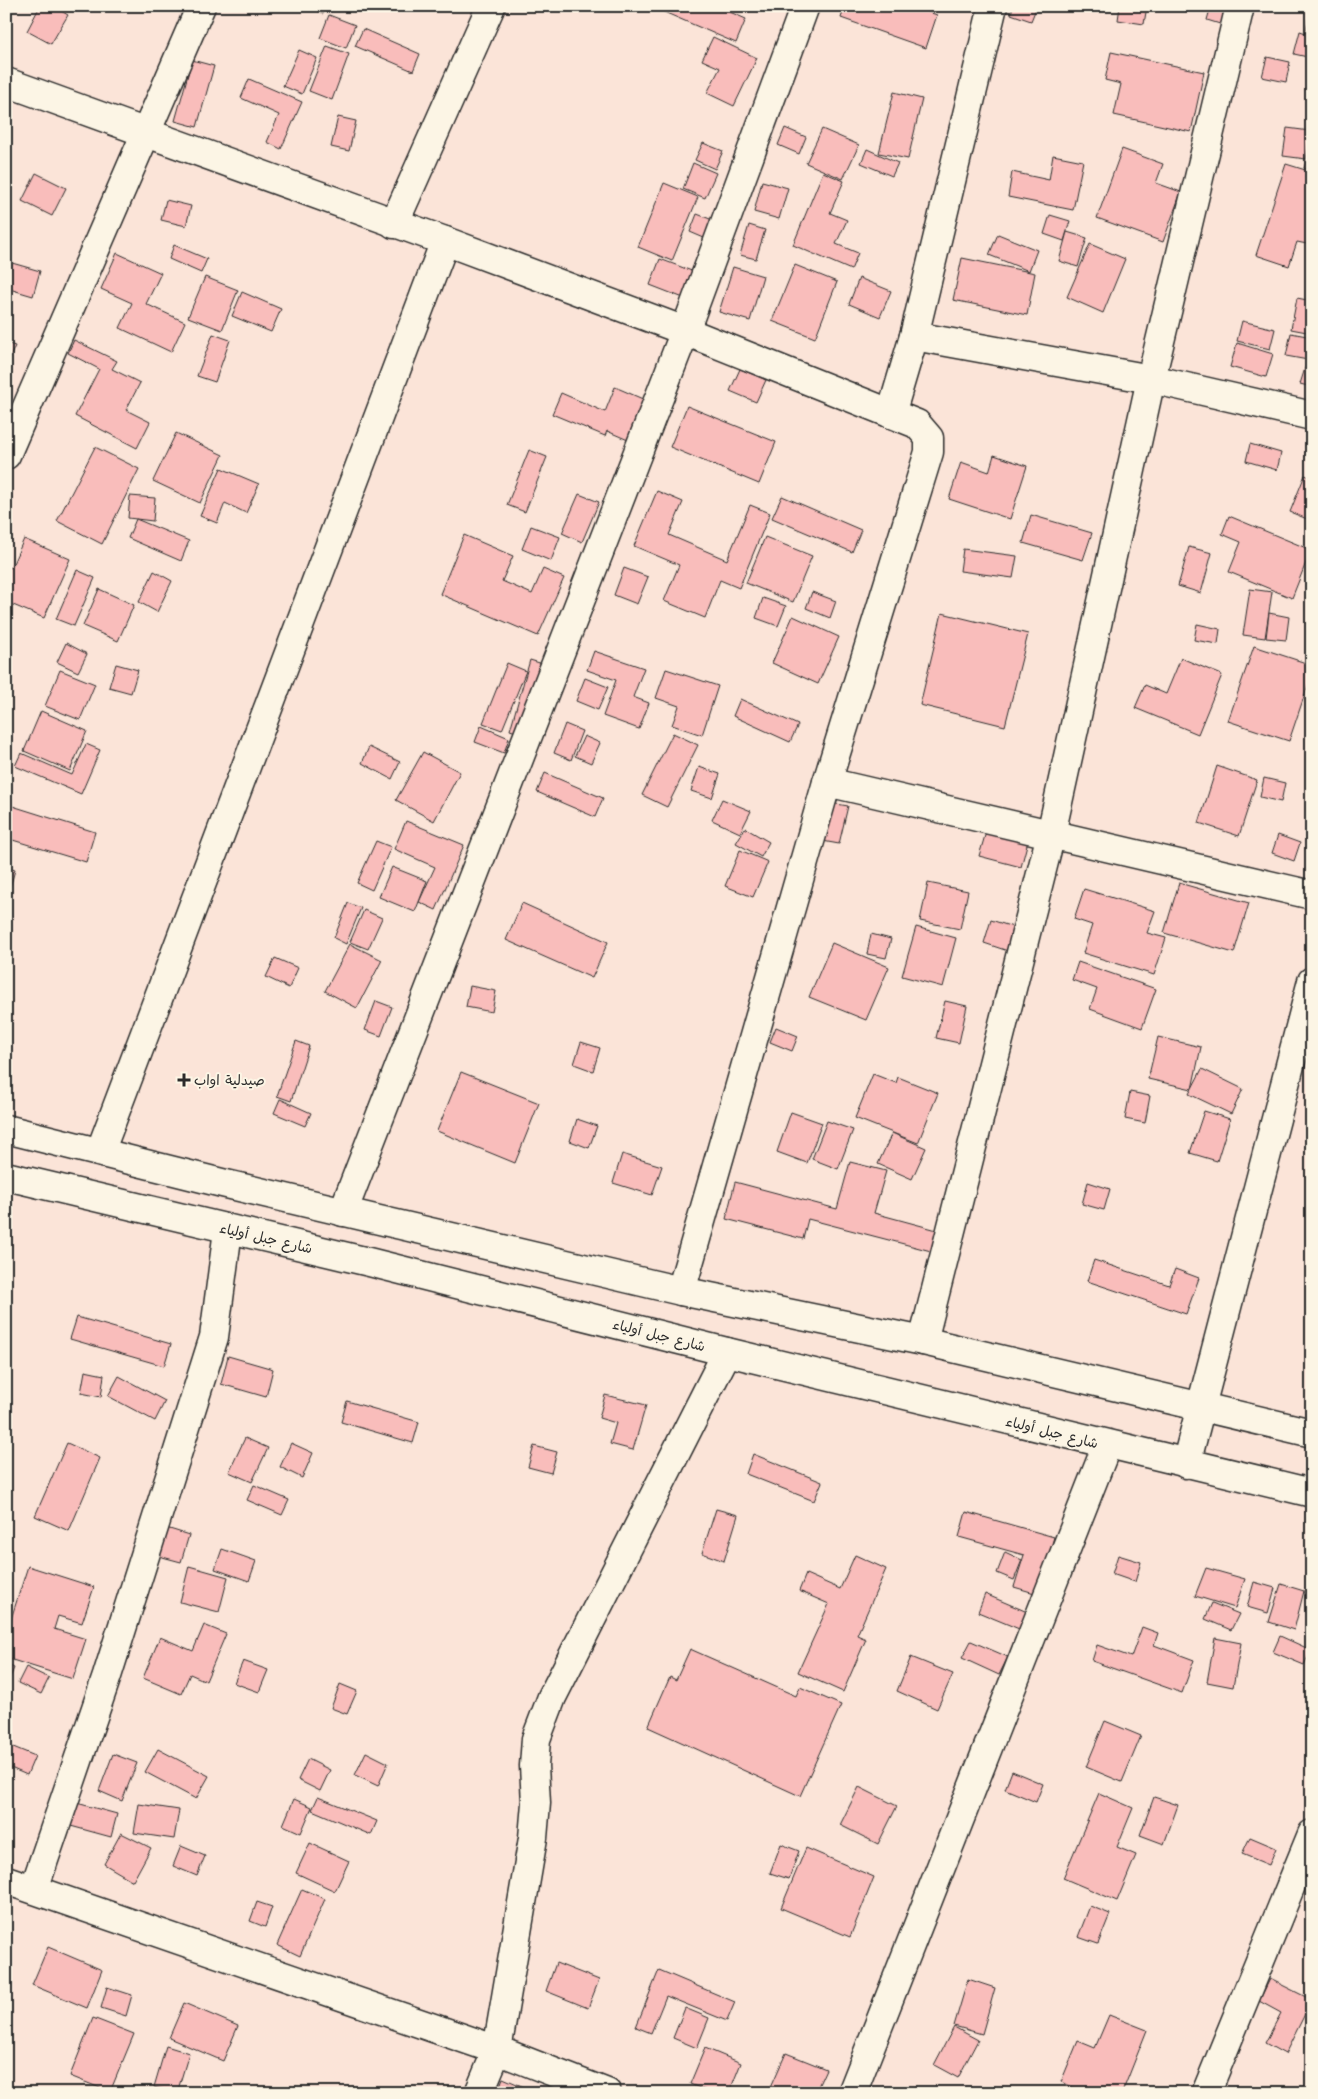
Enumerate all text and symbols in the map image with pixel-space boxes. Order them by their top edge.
place label: صيدلية اواب [194,1070,265,1092]
marker: صيدلية اواب [178,1074,190,1086]
street label: شارع جبل أولياء [217,1218,314,1260]
street label: شارع جبل أولياء [610,1314,707,1358]
street label: شارع جبل أولياء [1003,1411,1100,1455]

